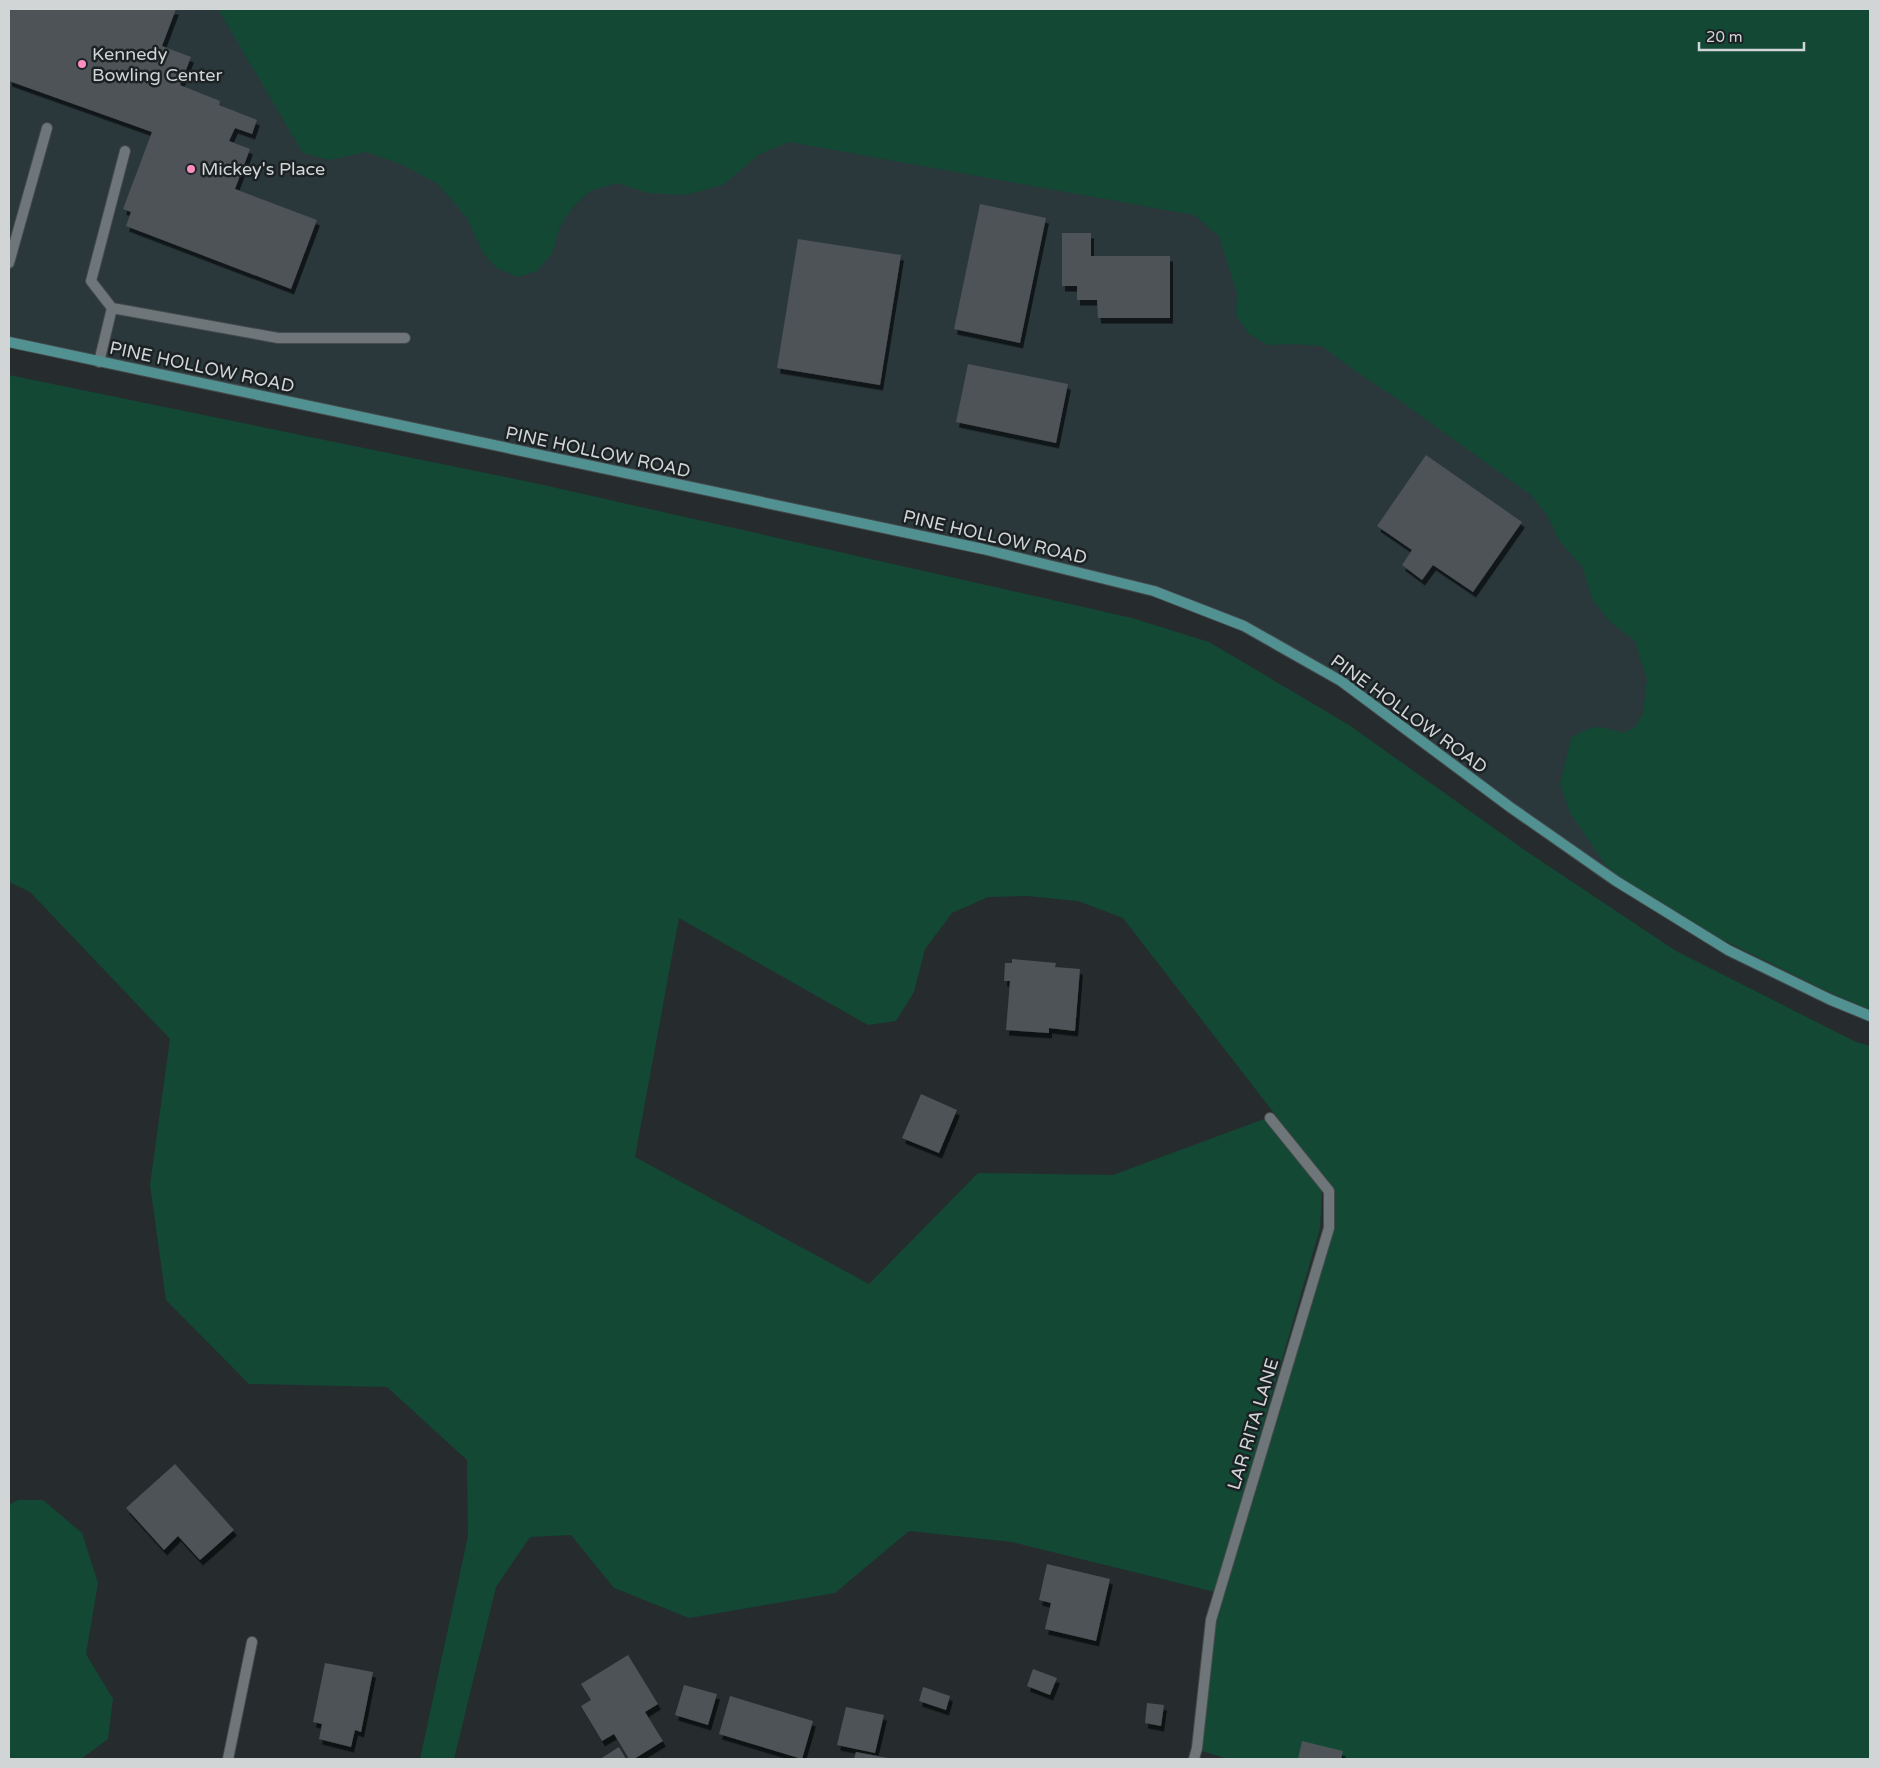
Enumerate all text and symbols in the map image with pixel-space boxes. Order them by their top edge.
scale bar [1699,20,1804,52]
text: 20 m [1706,28,1743,46]
place label: Kennedy Bowling Center [92,43,223,86]
marker: Kennedy Bowling Center [76,58,88,70]
place label: Mickey's Place [201,158,325,180]
marker: Mickey's Place [185,163,197,175]
street label: PINE HOLLOW ROAD [108,337,296,397]
street label: PINE HOLLOW ROAD [504,422,692,482]
street label: PINE HOLLOW ROAD [901,505,1089,569]
street label: PINE HOLLOW ROAD [1326,650,1492,778]
street label: LAR RITA LANE [1223,1356,1283,1492]

